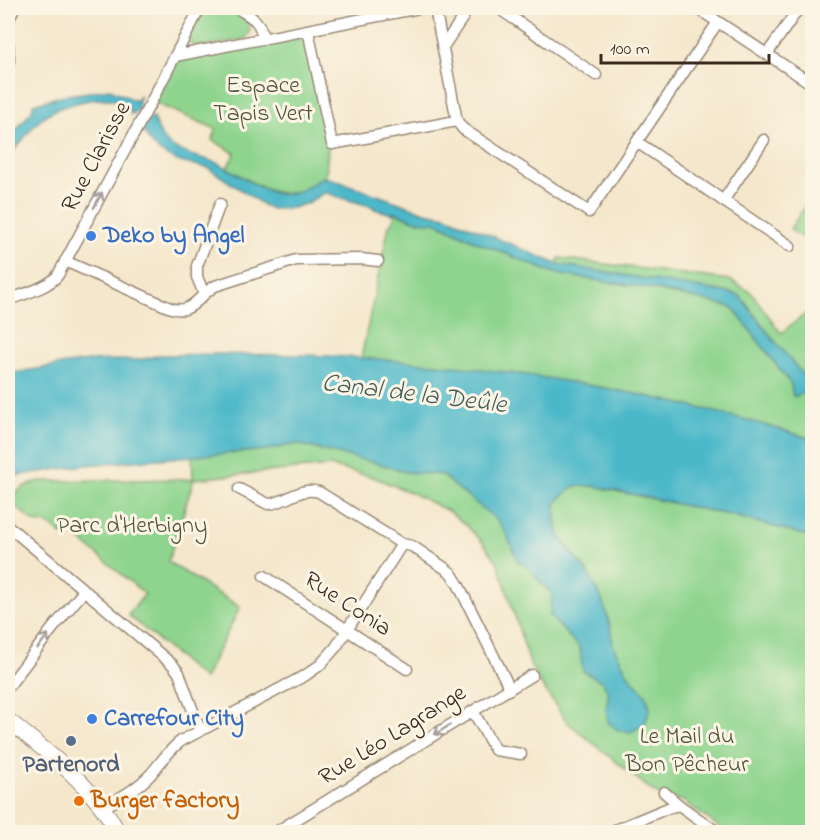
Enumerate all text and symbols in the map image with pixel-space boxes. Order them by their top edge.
scale bar [601,27,769,65]
text: 100 m [610,37,650,63]
park label: Espace Tapis Vert [213,69,313,132]
street label: Rue Clarisse [53,95,141,219]
one-way arrow [93,191,104,209]
place label: Deko by Angel [102,219,245,255]
marker: Deko by Angel [84,229,98,243]
water label: Canal de la Deûle [320,365,510,425]
park label: Parc d'Herbigny [57,509,207,545]
street label: Rue Conia [296,564,398,646]
one-way arrow [37,633,50,649]
street label: Rue Léo Lagrange [312,676,474,795]
place label: Carrefour City [104,702,244,738]
marker: Carrefour City [85,712,99,726]
park label: Le Mail du Bon Pêcheur [624,720,749,783]
one-way arrow [434,724,451,736]
marker: Partenord [64,734,78,748]
place label: Partenord [23,748,120,783]
place label: Burger factory [90,784,239,820]
marker: Burger factory [72,794,86,808]

